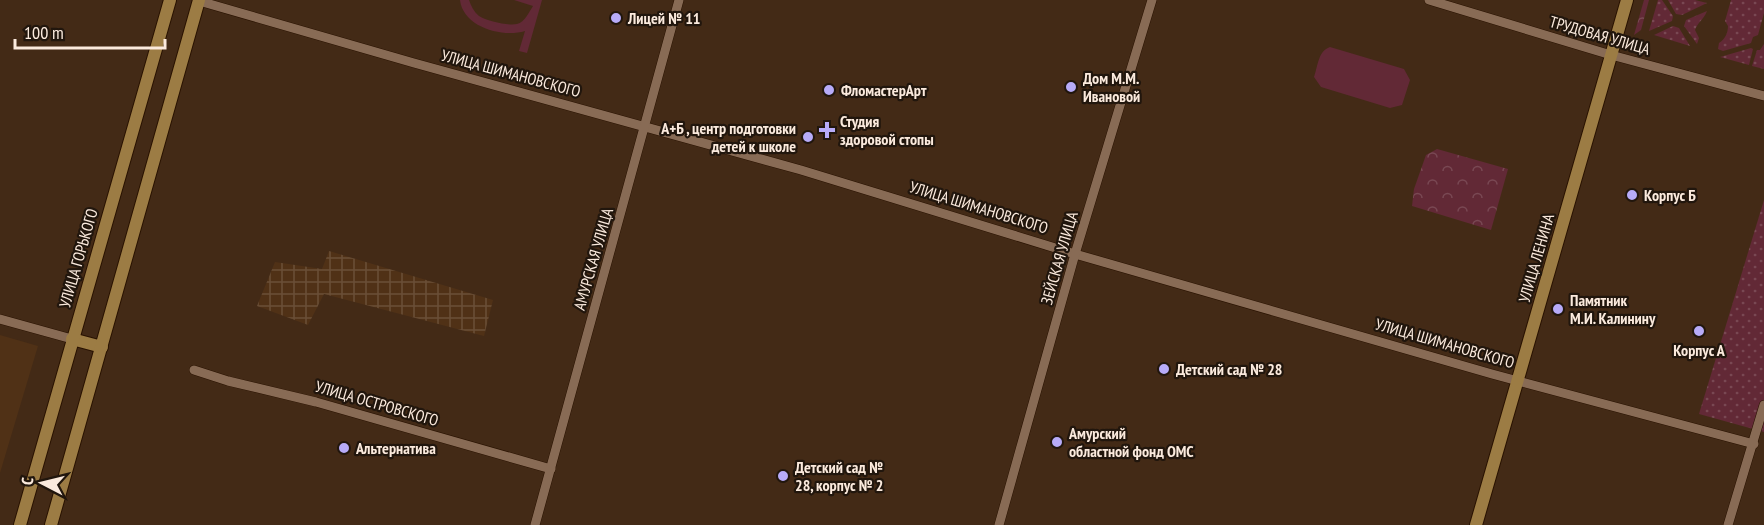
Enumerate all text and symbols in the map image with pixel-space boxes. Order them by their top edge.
place label: Лицей № 11 [627,8,701,28]
marker: Лицей № 11 [609,11,623,25]
street label: ТРУДОВАЯ УЛИЦА [1547,11,1653,59]
scale bar [15,12,165,50]
text: 100 m [24,21,64,44]
street label: УЛИЦА ШИМАНОВСКОГО [439,45,583,101]
place label: Дом М.М. Ивановой [1083,68,1140,106]
place label: ФломастерАрт [841,80,927,100]
marker: Дом М.М. Ивановой [1064,80,1078,94]
marker: ФломастерАрт [822,83,836,97]
place label: Студия здоровой стопы [840,111,934,149]
place label: А+Б , центр подготовки детей к школе [660,118,796,156]
marker: Студия здоровой стопы [818,121,836,139]
marker: А+Б , центр подготовки детей к школе [801,130,815,144]
street label: УЛИЦА ШИМАНОВСКОГО [907,176,1051,238]
place label: Корпус Б [1644,185,1696,205]
marker: Корпус Б [1625,188,1639,202]
street label: АМУРСКАЯ УЛИЦА [569,205,617,312]
street label: УЛИЦА ГОРЬКОГО [54,206,102,310]
street label: ЗЕЙСКАЯ УЛИЦА [1036,209,1082,307]
street label: УЛИЦА ЛЕНИНА [1514,211,1558,305]
place label: Памятник М.И. Калинину [1570,290,1656,328]
marker: Памятник М.И. Калинину [1551,302,1565,316]
street label: УЛИЦА ШИМАНОВСКОГО [1373,314,1517,372]
marker: Корпус А [1692,324,1706,338]
place label: Корпус А [1673,340,1726,360]
place label: Детский сад № 28 [1176,359,1283,379]
marker: Детский сад № 28 [1157,362,1171,376]
street label: УЛИЦА ОСТРОВСКОГО [313,376,441,430]
place label: Амурский областной фонд ОМС [1068,423,1194,461]
marker: Амурский областной фонд ОМС [1050,435,1064,449]
place label: Альтернатива [355,438,436,458]
marker: Альтернатива [337,441,351,455]
north arrow [12,453,72,513]
place label: Детский сад № 28, корпус № 2 [795,457,883,495]
marker: Детский сад № 28, корпус № 2 [776,469,790,483]
text: С [17,476,38,486]

